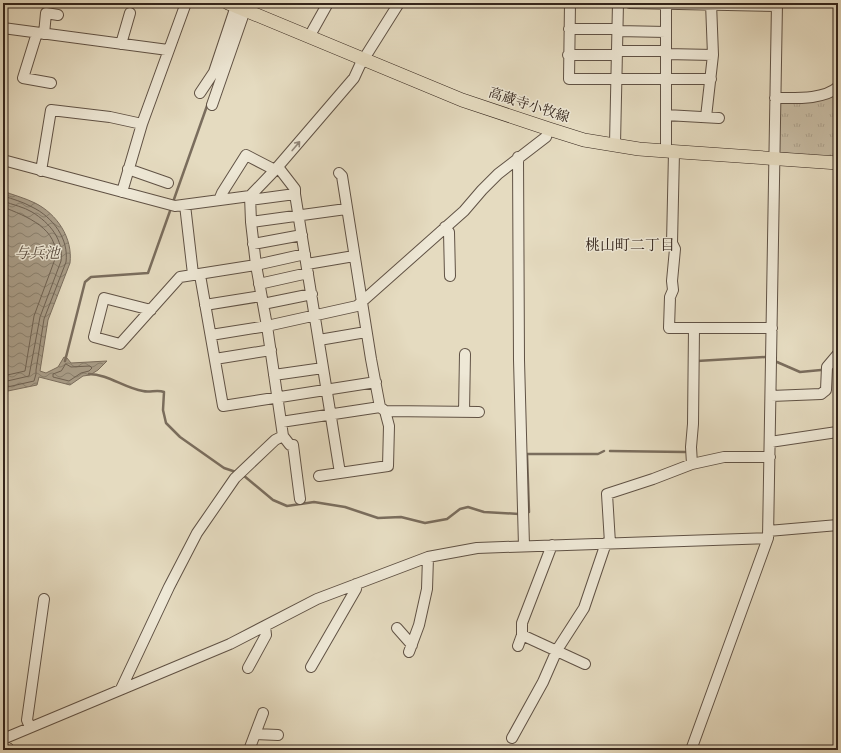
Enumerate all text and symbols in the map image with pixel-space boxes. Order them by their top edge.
street label: 高蔵寺小牧線 [486,84,572,126]
one-way arrow [291,141,300,152]
district label: 桃山町二丁目 [585,236,675,254]
water label: 与兵池 [14,244,61,262]

